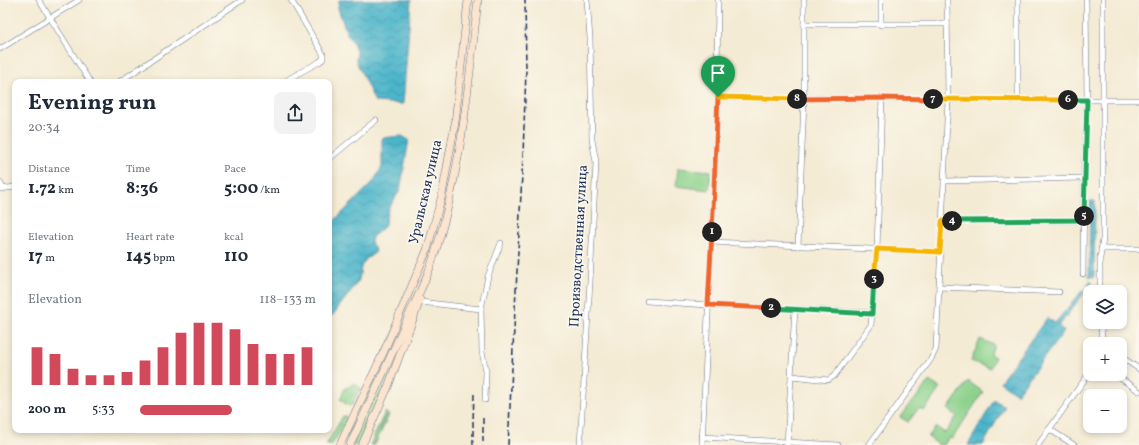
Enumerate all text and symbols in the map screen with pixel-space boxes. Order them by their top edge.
pin [701,56,735,97]
icon: arrive [707,62,729,84]
text: Evening run [28,88,157,119]
pin: 8 [787,89,807,109]
pin: 7 [923,89,943,109]
pin: 6 [1058,90,1078,110]
text: 8 [794,91,800,106]
text: 7 [930,91,936,106]
button: share [274,92,316,134]
text: 6 [1065,92,1071,107]
text: 20:34 [28,119,60,137]
street label: Уральская улица [405,138,447,246]
text: Distance [28,162,70,177]
text: Time [126,162,150,177]
text: Pace [224,162,246,177]
street label: Производственная улица [565,164,593,328]
text: 1.72 [28,177,56,200]
text: 8:36 [126,177,158,200]
text: 5:00 [224,177,258,200]
text: km [56,183,74,198]
text: /km [258,183,280,198]
pin: 5 [1074,206,1094,226]
text: 5 [1081,208,1087,223]
pin: 4 [942,211,962,231]
text: 4 [949,213,955,228]
pin: 1 [702,222,722,242]
text: 1 [710,224,714,239]
text: Elevation [28,230,74,245]
text: Heart rate [126,230,175,245]
text: kcal [224,230,244,245]
text: 17 [28,245,43,268]
text: 145 [126,245,151,268]
text: 110 [224,245,248,268]
text: m [43,251,55,266]
text: bpm [151,251,175,266]
pin: 3 [864,269,884,289]
text: 3 [871,271,877,286]
map controls [1083,285,1127,433]
button: layers [1083,285,1127,329]
text: Elevation [28,291,82,309]
text: 118–133 m [260,291,316,309]
pin: 2 [761,298,781,318]
text: 2 [768,300,774,315]
button: + [1083,337,1127,381]
button: − [1083,389,1127,433]
text: 200 m [28,401,66,419]
text: 5:33 [92,401,115,419]

